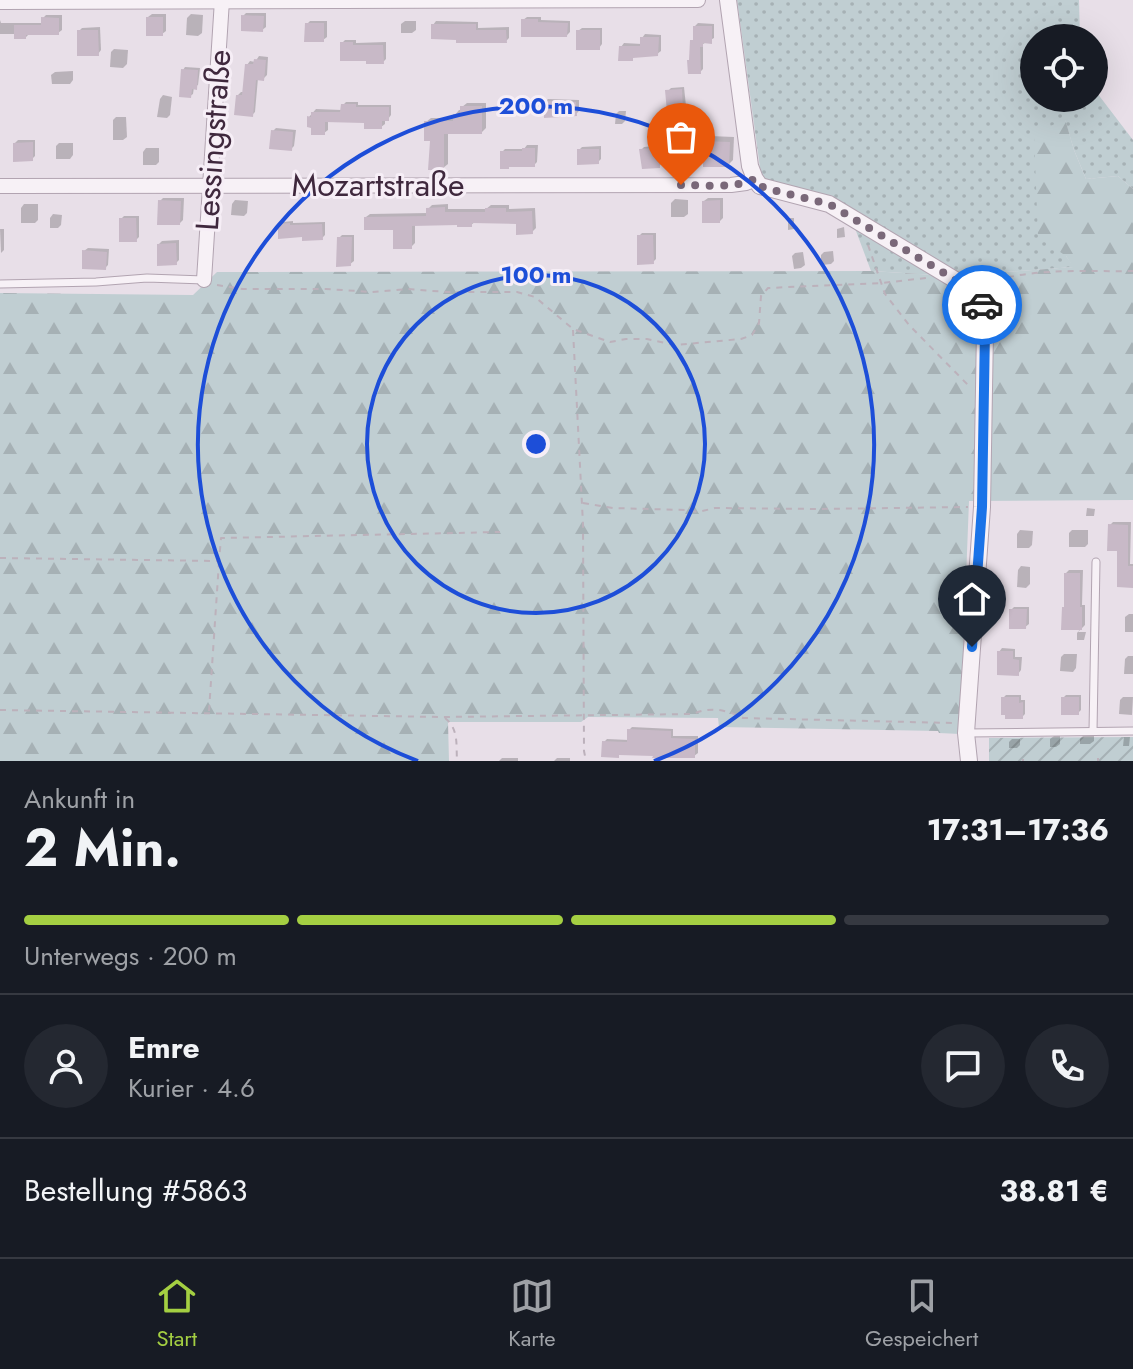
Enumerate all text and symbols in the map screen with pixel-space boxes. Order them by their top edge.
map controls [1020,24,1108,112]
button: locate [1020,24,1108,112]
street label: Lessingstraße [184,48,242,232]
text: 200 m [499,88,573,123]
pin [647,103,715,185]
icon: bag [659,115,703,159]
street label: Mozartstraße [291,162,465,208]
text: 100 m [501,257,571,292]
courier [942,265,1022,345]
icon: car [960,283,1004,327]
centre of rings [522,430,550,458]
pin [938,565,1006,647]
icon: home [950,577,994,621]
text: Ankunft in [24,780,135,818]
text: 17:31–17:36 [927,808,1109,851]
text: 2 Min. [24,810,181,886]
text: Unterwegs · 200 m [24,937,237,975]
button: person [24,1024,108,1108]
button: chat [921,1024,1005,1108]
button: phone [1025,1024,1109,1108]
text: Emre [128,1026,200,1069]
text: Kurier · 4.6 [128,1069,255,1107]
text: Bestellung #5863 [24,1169,247,1212]
text: 38.81 € [1000,1169,1109,1212]
tab: Start [155,1274,199,1354]
tab: Karte [508,1274,556,1354]
tab: Gespeichert [865,1274,978,1354]

